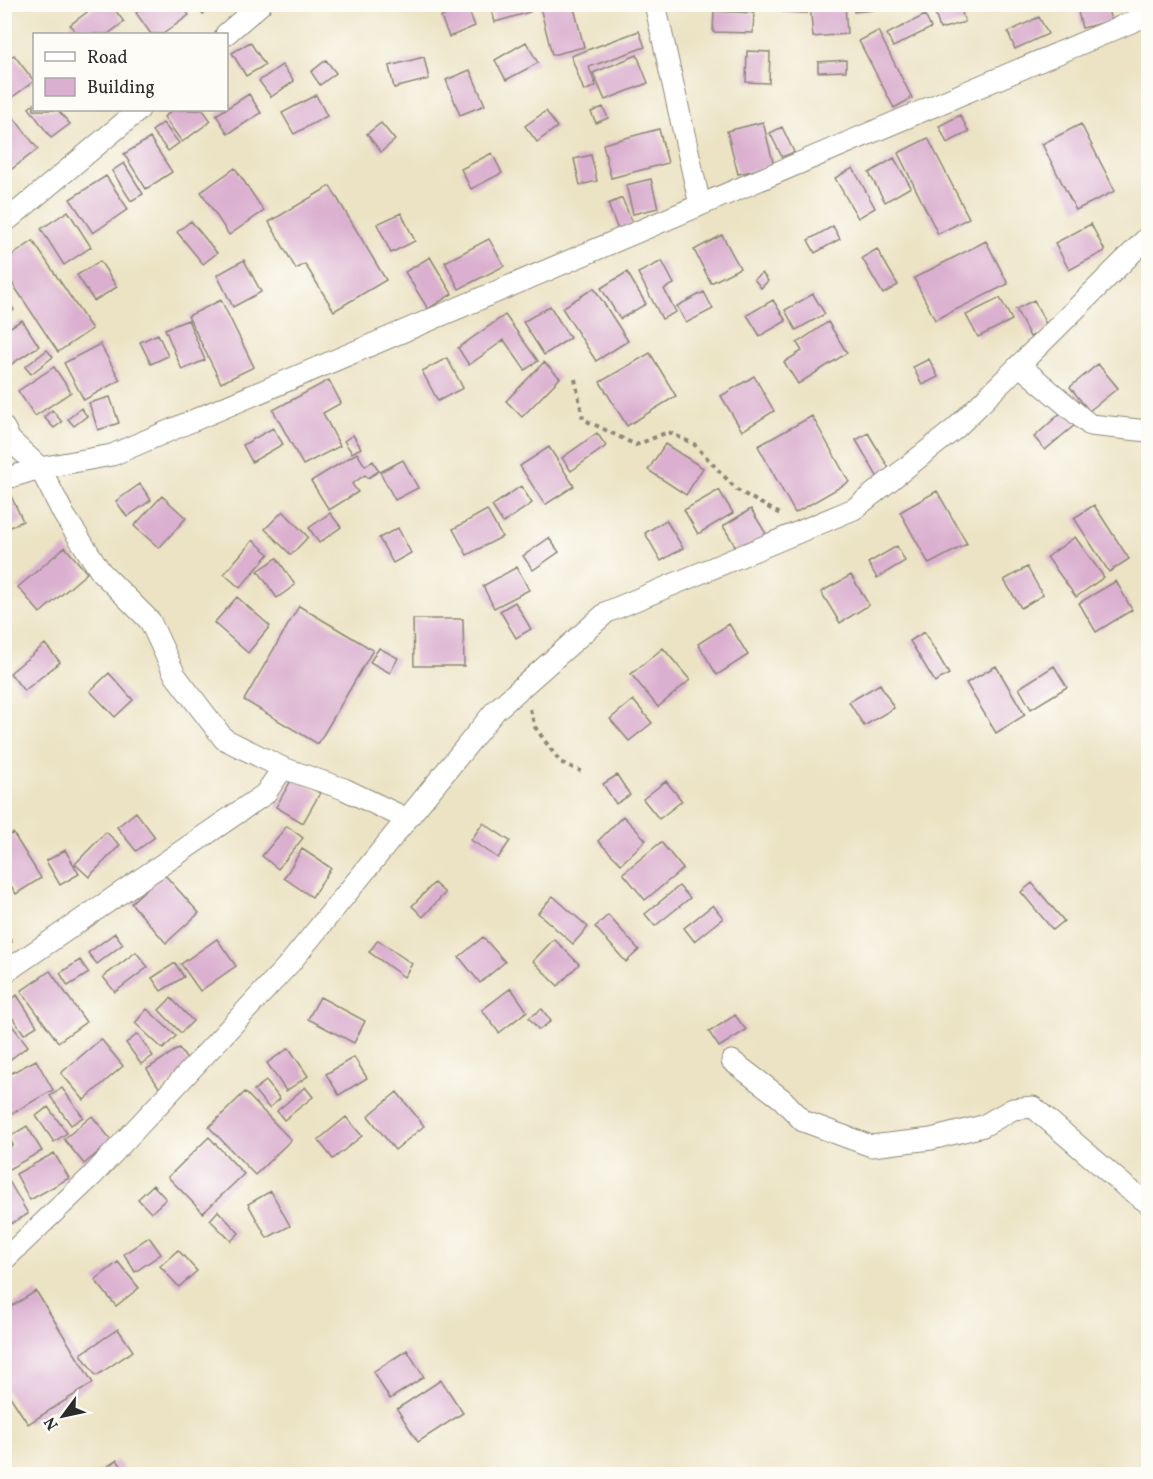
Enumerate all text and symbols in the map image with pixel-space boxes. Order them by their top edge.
legend [33,33,228,111]
text: Road [87,46,128,71]
text: Building [87,76,155,101]
north arrow [33,1386,93,1446]
text: N [40,1412,64,1434]

